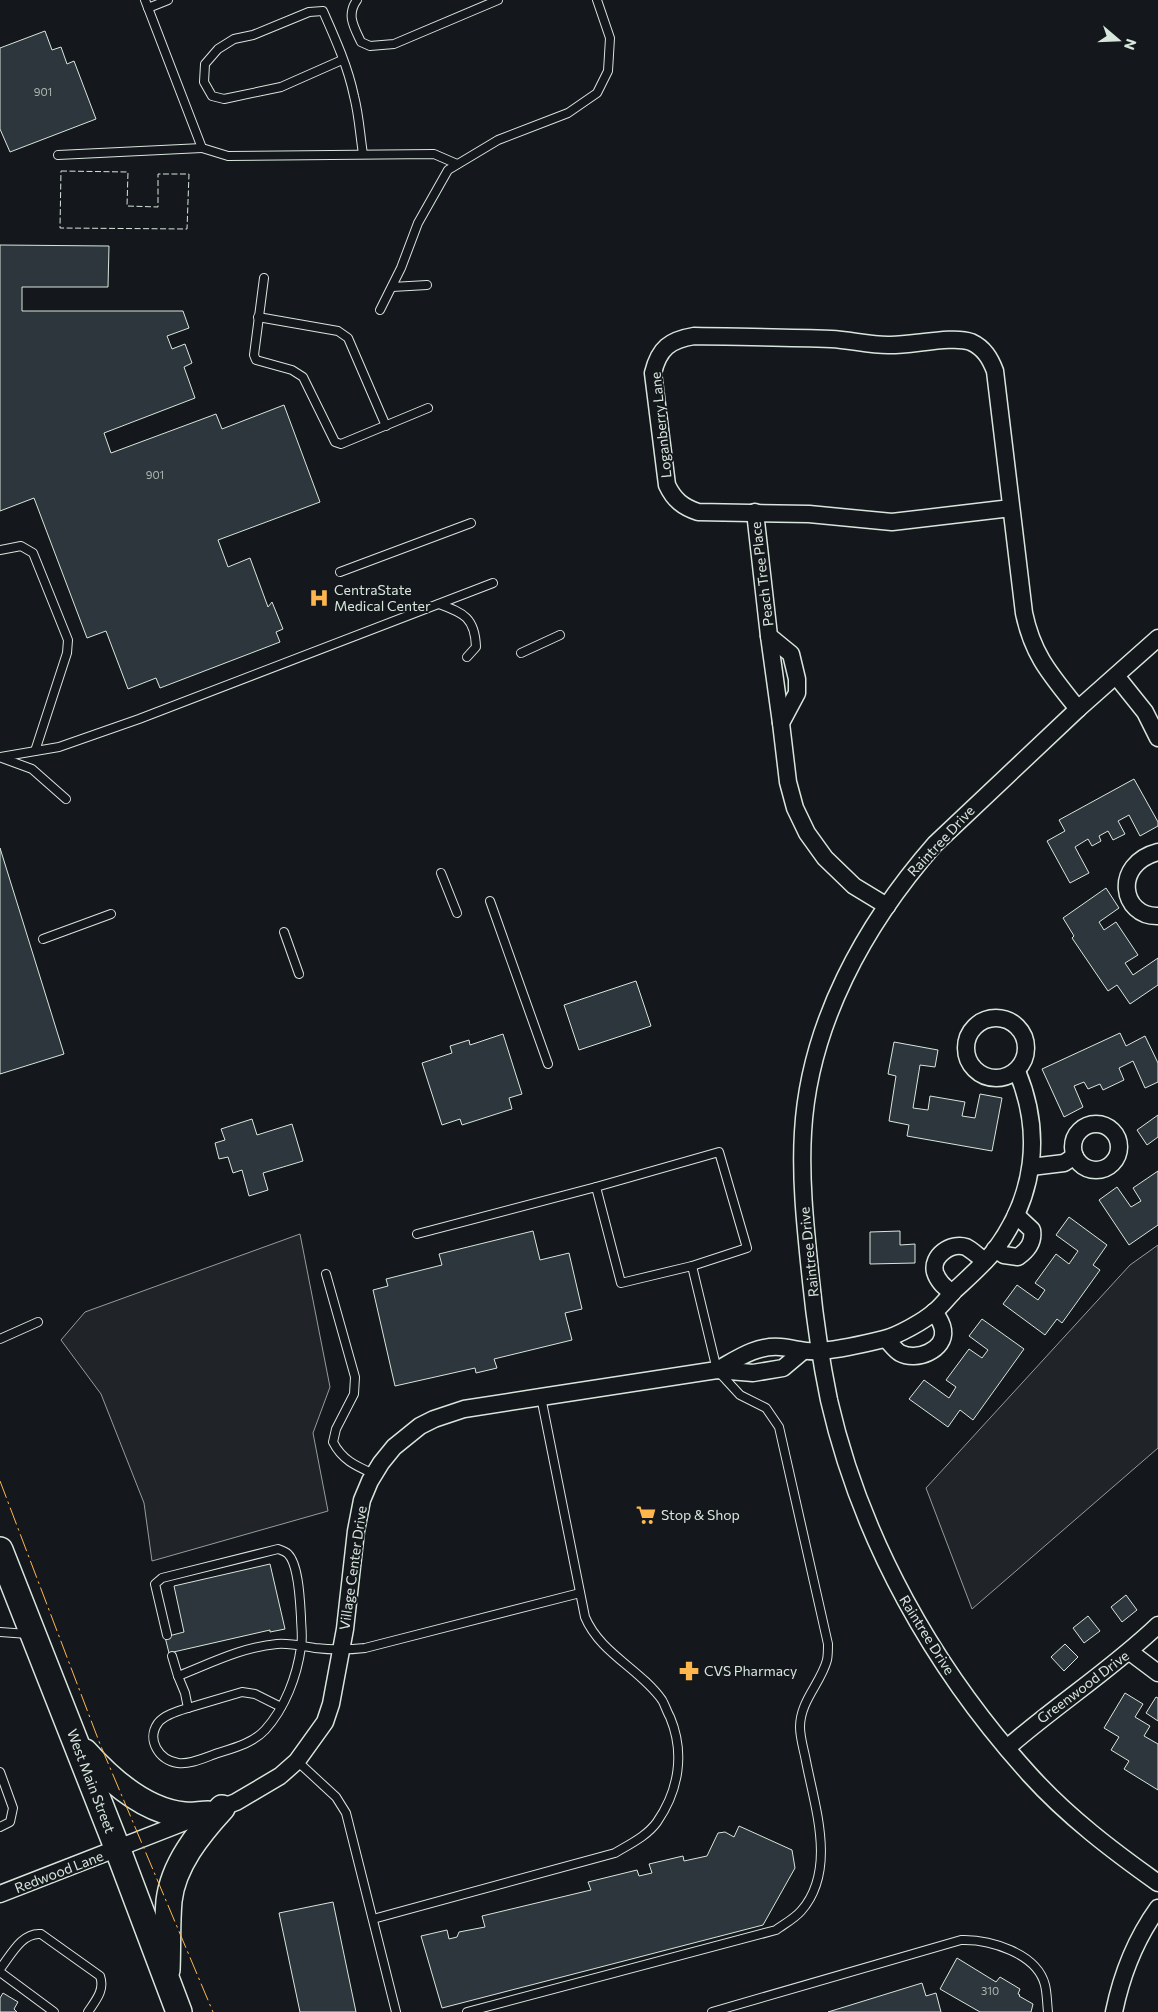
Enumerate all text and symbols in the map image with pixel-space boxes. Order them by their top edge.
north arrow [1093,15,1143,65]
text: N [1121,37,1141,52]
house number: 901 [34,85,52,98]
street label: Loganberry Lane [646,371,675,479]
house number: 901 [146,468,164,481]
street label: Peach Tree Place [747,521,776,627]
place label: CentraState Medical Center [334,581,431,614]
hospital icon: CentraState Medical Center [308,587,330,609]
street label: Raintree Drive [904,802,978,880]
street label: Raintree Drive [795,1206,822,1298]
supermarket icon: Stop & Shop [635,1504,657,1526]
street label: Village Center Drive [335,1505,370,1631]
place label: Stop & Shop [661,1506,740,1523]
street label: Raintree Drive [896,1592,959,1678]
street label: Greenwood Drive [1033,1647,1132,1727]
pharmacy icon: CVS Pharmacy [678,1660,700,1682]
place label: CVS Pharmacy [704,1662,797,1679]
street label: West Main Street [64,1726,119,1835]
street label: Redwood Lane [12,1847,106,1896]
house number: 310 [981,1984,999,1997]

